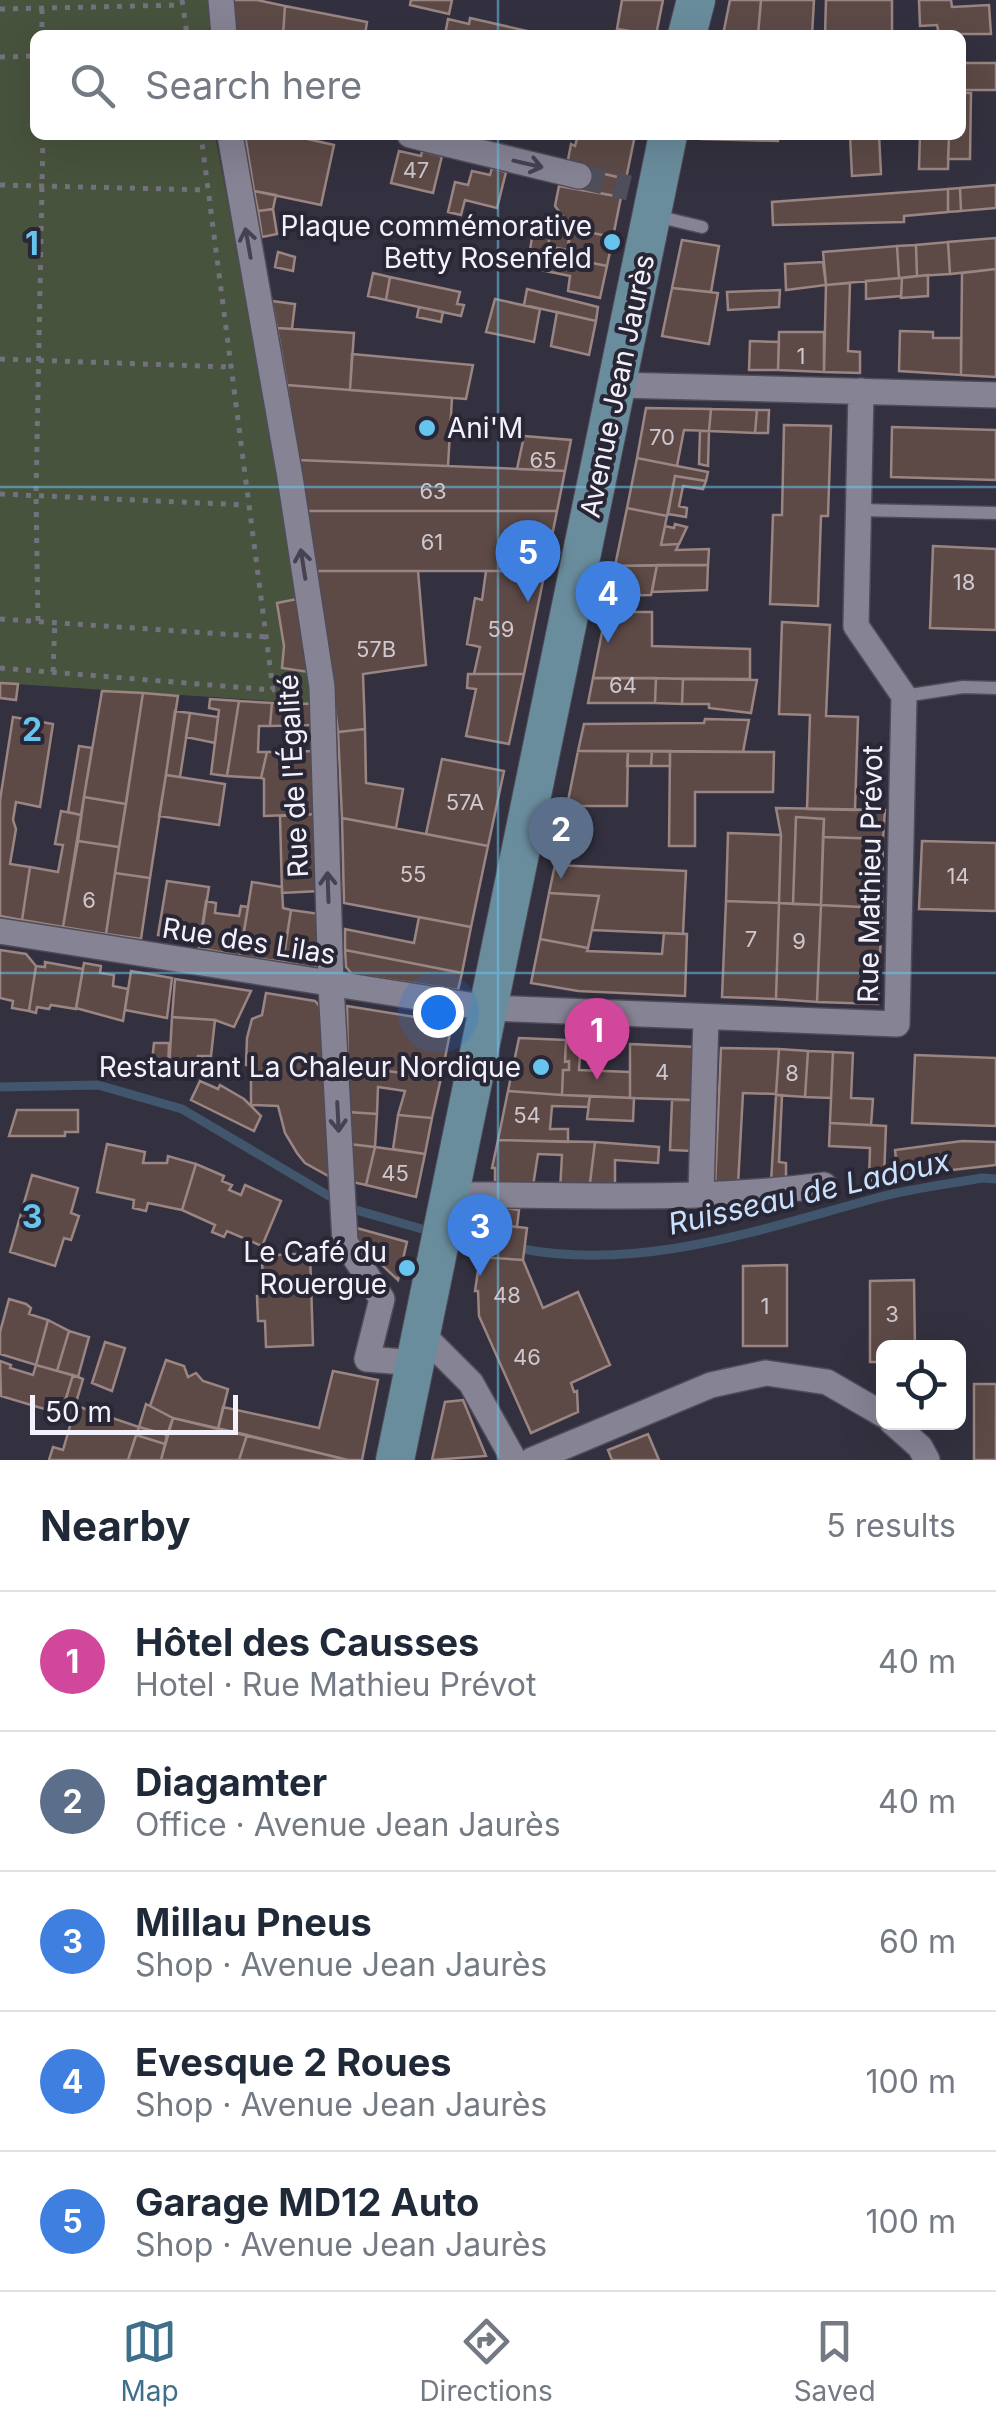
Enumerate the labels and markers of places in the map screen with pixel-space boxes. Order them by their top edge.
place label: Plaque commémorative Betty Rosenfeld [281,209,592,275]
marker: Plaque commémorative Betty Rosenfeld [601,231,623,253]
place label: Ani'M [447,411,523,445]
marker: Ani'M [416,417,438,439]
pin: 5 [496,520,560,602]
pin: 4 [576,560,640,643]
pin: 2 [528,796,594,879]
pin: 1 [564,998,630,1080]
place label: Restaurant La Chaleur Nordique [99,1050,521,1084]
marker: Restaurant La Chaleur Nordique [530,1056,552,1078]
pin: 3 [448,1194,512,1276]
place label: Le Café du Rouergue [243,1235,387,1301]
marker: Le Café du Rouergue [396,1257,418,1279]

